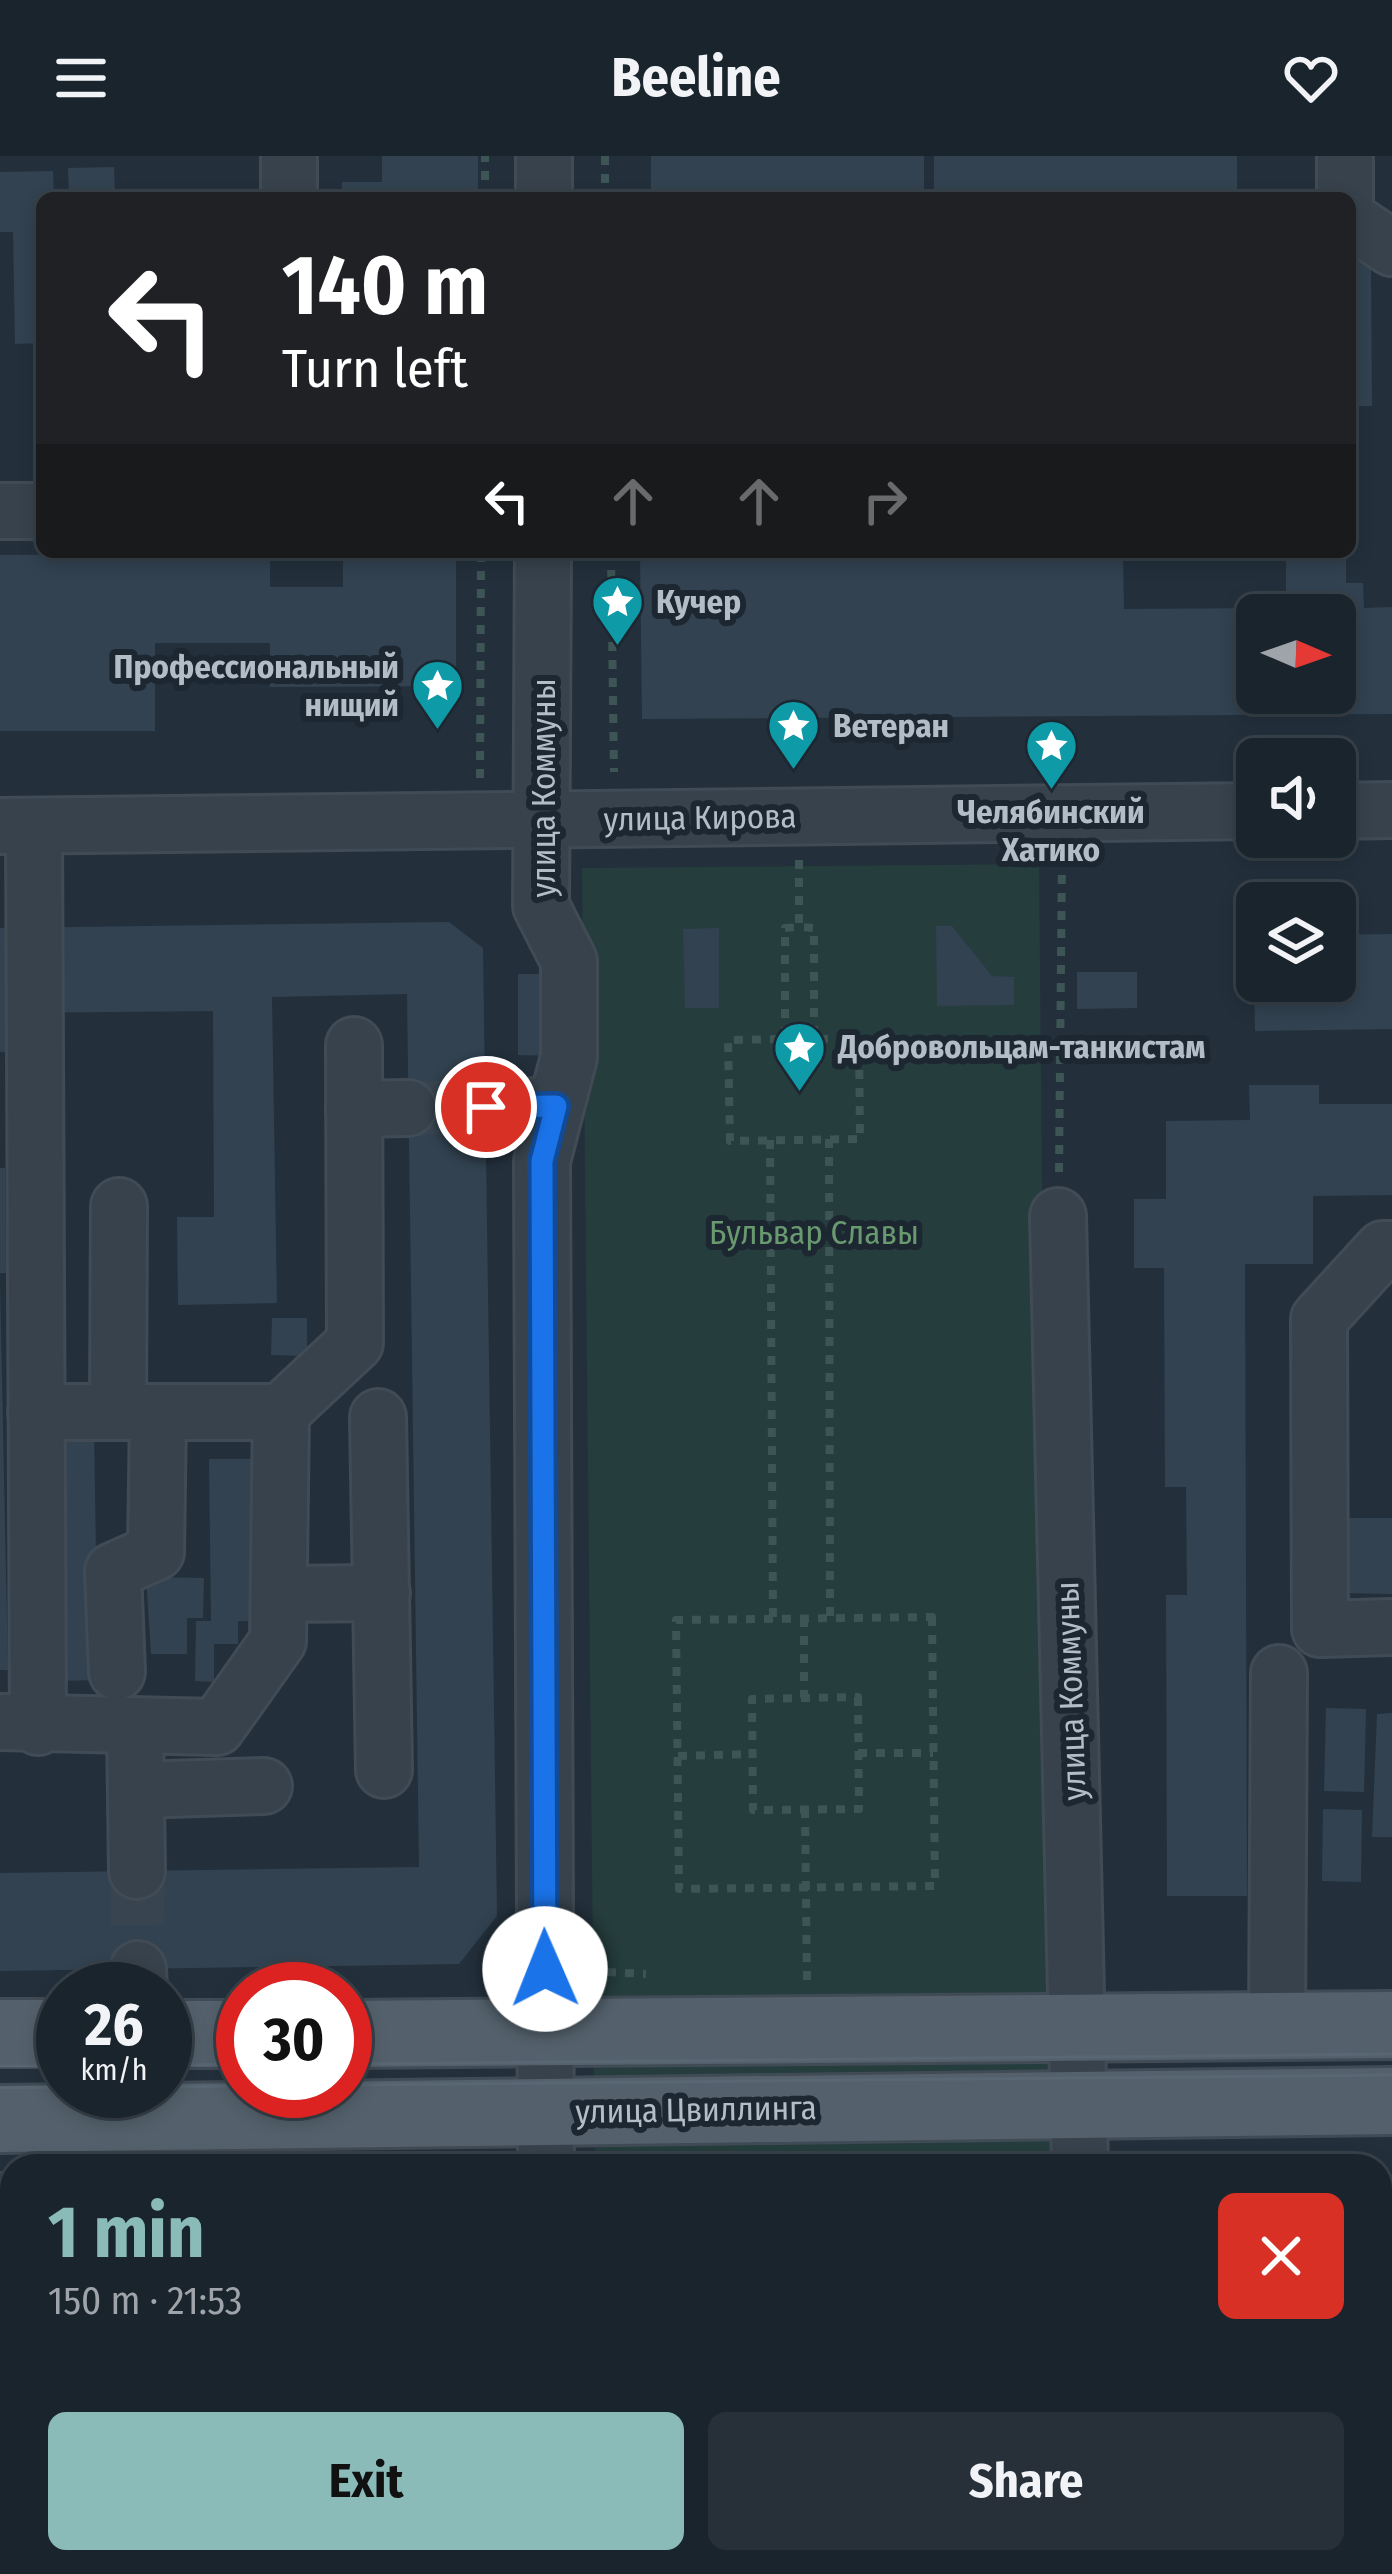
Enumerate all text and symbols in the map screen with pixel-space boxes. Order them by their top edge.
icon: menu [48,45,114,111]
icon: heart [1278,45,1344,111]
text: Beeline [611,46,781,110]
text: 140 m [282,235,488,336]
icon: left [84,240,240,396]
text: Turn left [282,337,468,401]
icon: left [474,468,540,534]
icon: ahead [600,468,666,534]
icon: ahead [726,468,792,534]
icon: right [852,468,918,534]
place icon: Кучер [589,574,645,648]
place label: Кучер [656,582,741,622]
north arrow [1236,594,1356,714]
map controls [1236,594,1356,1002]
place label: Профессиональный нищий [114,647,399,725]
place icon: Профессиональный нищий [410,658,466,732]
street label: улица Коммуны [524,678,564,898]
place icon: Ветеран [766,698,822,772]
place label: Ветеран [833,706,949,746]
place icon: Челябинский Хатико [1023,717,1079,791]
button: sound [1236,738,1356,858]
place label: Челябинский Хатико [957,792,1145,870]
street label: улица Кирова [603,796,797,840]
button: layers [1236,882,1356,1002]
place icon: Добровольцам-танкистам [771,1019,827,1093]
place label: Добровольцам-танкистам [837,1027,1206,1067]
pin [435,1056,537,1158]
icon: arrive [453,1074,519,1140]
park label: Бульвар Славы [709,1213,919,1253]
street label: улица Коммуны [1047,1581,1095,1801]
position arrow [482,1906,608,2032]
speed limit sign: 30 [216,1962,372,2118]
text: 26 [84,1989,144,2061]
text: km/h [81,2052,147,2088]
street label: улица Цвиллинга [575,2088,817,2132]
text: 1 min [48,2190,205,2276]
button: close [1218,2193,1344,2319]
text: 150 m · 21:53 [48,2278,242,2324]
button: Exit [48,2412,684,2550]
button: Share [708,2412,1344,2550]

